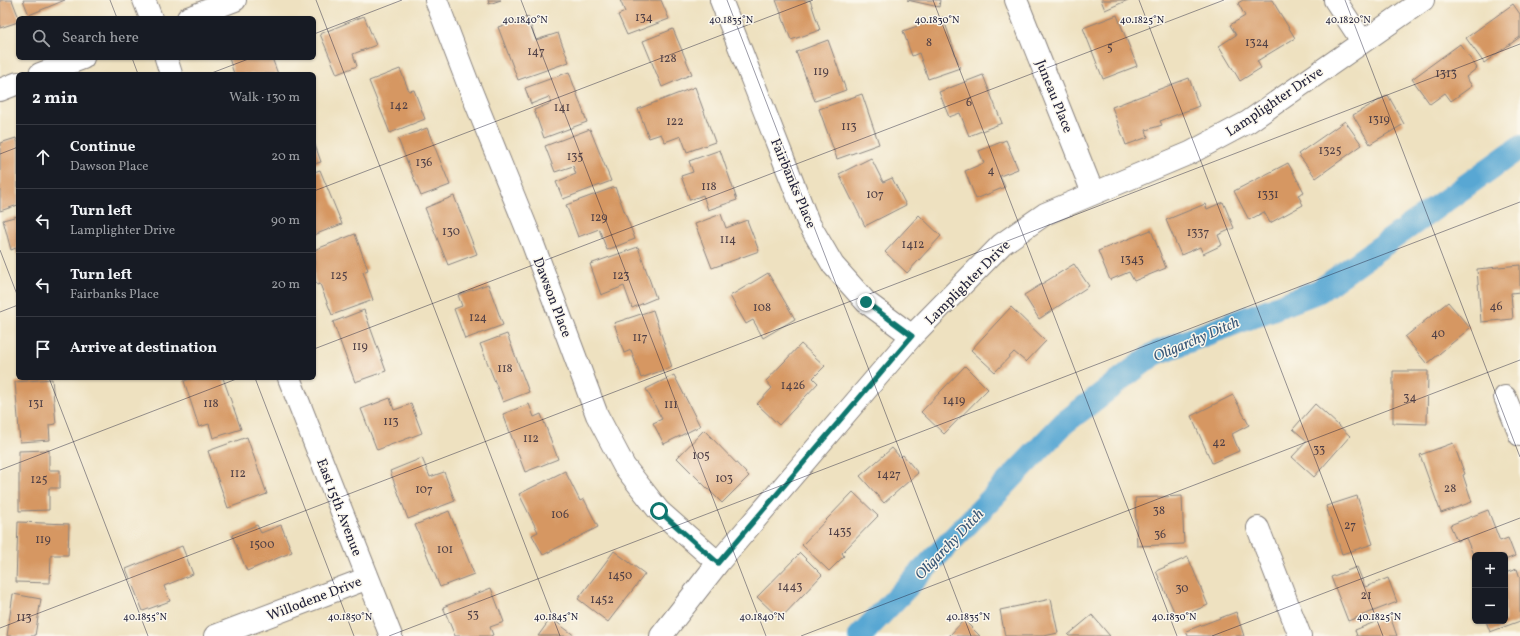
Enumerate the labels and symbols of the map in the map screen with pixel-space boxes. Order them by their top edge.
house number: 134 [635,10,653,26]
text: 40.1840°N [502,13,548,27]
text: 40.1835°N [709,13,754,27]
text: 40.1830°N [915,13,960,27]
text: 40.1825°N [1120,13,1165,27]
text: 40.1820°N [1325,13,1371,27]
house number: 8 [926,35,932,51]
house number: 1324 [1245,35,1269,51]
house number: 5 [1107,40,1113,56]
house number: 147 [527,44,545,60]
house number: 128 [659,51,677,67]
street label: Juneau Place [1030,57,1077,136]
street label: Lamplighter Drive [1223,63,1327,142]
house number: 119 [813,64,829,80]
house number: 1313 [1435,66,1457,82]
house number: 6 [966,95,972,111]
house number: 142 [390,98,408,114]
house number: 141 [554,100,570,116]
house number: 1319 [1368,112,1390,128]
house number: 122 [666,114,684,130]
house number: 113 [841,119,857,135]
street label: Fairbanks Place [765,136,820,232]
house number: 1325 [1318,143,1342,159]
house number: 135 [567,149,584,165]
house number: 136 [416,155,432,171]
house number: 4 [987,163,995,179]
house number: 118 [701,179,717,195]
house number: 107 [866,187,884,203]
house number: 1331 [1257,187,1279,203]
house number: 129 [590,210,608,226]
house number: 130 [442,224,460,240]
house number: 1337 [1187,225,1210,241]
house number: 114 [720,232,736,248]
street label: Lamplighter Drive [921,236,1015,330]
house number: 1412 [902,237,924,253]
house number: 1343 [1120,252,1144,268]
street label: Dawson Place [528,255,576,341]
house number: 125 [331,268,348,284]
house number: 123 [613,268,629,284]
route end [857,293,875,311]
house number: 46 [1489,299,1503,315]
house number: 108 [753,300,771,316]
house number: 124 [469,310,487,326]
water label: Oligarchy Ditch [1150,313,1243,368]
house number: 40 [1431,326,1445,342]
house number: 117 [632,330,648,346]
house number: 119 [352,339,368,355]
house number: 118 [497,361,513,377]
house number: 1426 [781,378,805,394]
house number: 34 [1403,390,1417,406]
house number: 1419 [943,393,965,409]
house number: 131 [28,396,44,412]
house number: 118 [203,396,219,412]
house number: 111 [664,397,678,413]
house number: 113 [383,414,399,430]
house number: 112 [523,431,539,447]
house number: 42 [1212,435,1226,451]
house number: 33 [1313,442,1325,458]
house number: 105 [692,448,710,464]
street label: East 15th Avenue [311,456,366,559]
house number: 112 [230,466,246,482]
house number: 1427 [877,467,901,483]
house number: 103 [715,471,733,487]
house number: 125 [31,472,48,488]
house number: 28 [1444,481,1456,497]
house number: 107 [415,482,433,498]
route start [650,502,668,520]
house number: 38 [1153,503,1165,519]
water label: Oligarchy Ditch [911,505,990,585]
house number: 106 [551,507,569,523]
house number: 27 [1344,518,1356,534]
house number: 1435 [828,524,852,540]
house number: 36 [1154,527,1166,543]
house number: 119 [35,532,51,548]
house number: 1500 [250,537,274,553]
house number: 101 [437,542,453,558]
house number: 1450 [608,568,632,584]
street label: Willodene Drive [264,572,365,626]
house number: 1443 [778,579,802,595]
house number: 30 [1175,581,1189,597]
house number: 21 [1360,588,1372,604]
house number: 1452 [590,592,614,608]
house number: 53 [467,607,479,623]
house number: 113 [16,610,32,626]
text: 40.1855°N [123,610,167,624]
text: 40.1850°N [328,610,373,624]
text: 40.1845°N [534,610,579,624]
text: 40.1840°N [739,610,785,624]
text: 40.1835°N [946,610,991,624]
text: 40.1830°N [1152,610,1197,624]
text: 40.1825°N [1357,610,1402,624]

